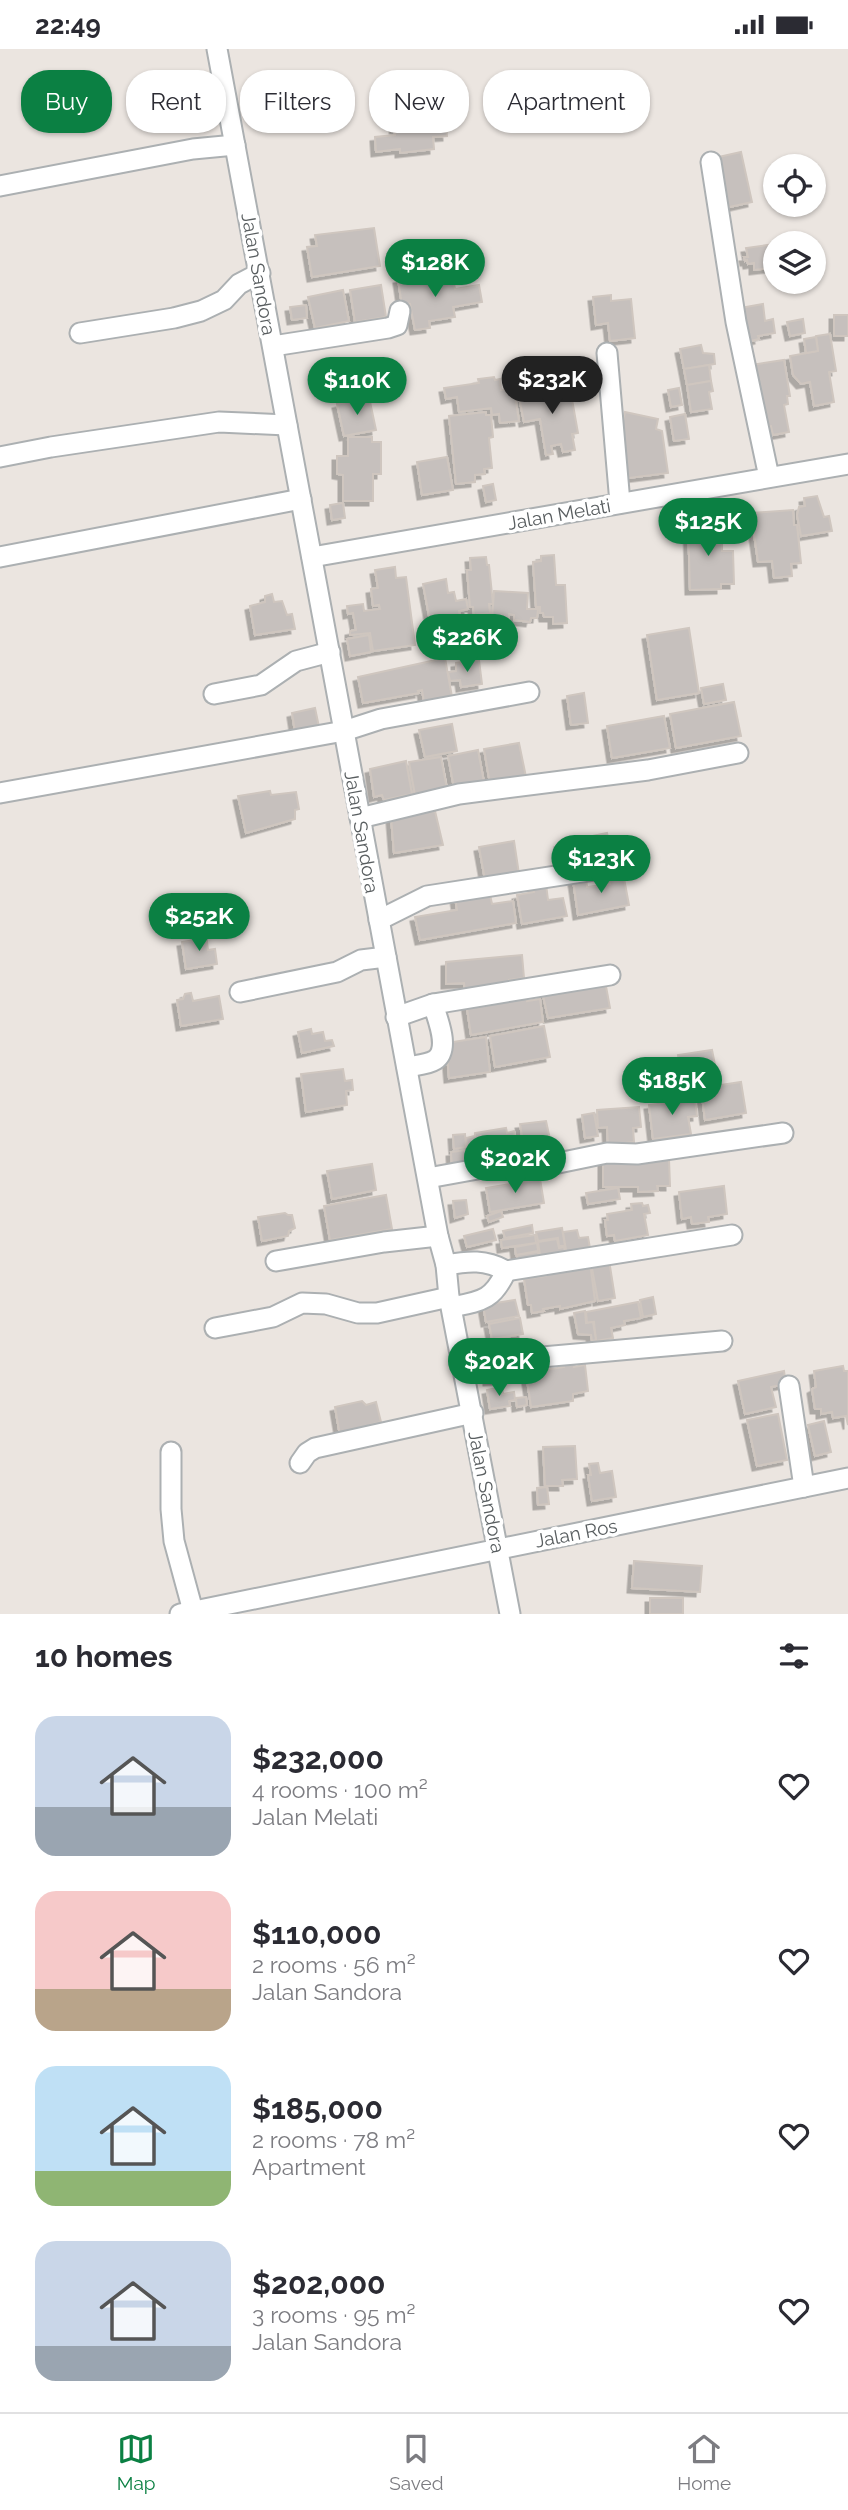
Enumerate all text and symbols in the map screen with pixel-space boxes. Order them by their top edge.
text: 22:49 [35,10,101,40]
chip: Buy [21,70,112,133]
chip: Rent [126,70,226,133]
chip: Filters [240,70,355,133]
chip: New [369,70,469,133]
chip: Apartment [483,70,650,133]
map controls [763,154,826,294]
button: locate [763,154,826,217]
street label: Jalan Sandora [237,211,281,337]
button: layers [763,231,826,294]
pin: $128K [386,239,484,299]
text: $128K [401,248,469,275]
pin: $110K [308,357,406,417]
pin: $232K [503,357,601,416]
text: $232K [518,365,586,392]
text: $110K [324,366,390,393]
street label: Jalan Melati [506,494,612,534]
pin: $125K [659,498,757,558]
text: $125K [674,507,742,534]
pin: $226K [418,615,516,674]
text: $226K [432,623,502,650]
street label: Jalan Sandora [340,769,384,895]
pin: $123K [552,835,650,895]
text: $123K [567,844,635,871]
pin: $252K [150,893,248,953]
text: $252K [165,902,233,929]
pin: $185K [623,1058,721,1117]
text: $185K [638,1066,706,1093]
pin: $202K [466,1135,564,1195]
text: $202K [480,1144,550,1171]
pin: $202K [450,1339,548,1398]
text: $202K [464,1347,534,1374]
street label: Jalan Sandora [464,1429,510,1555]
street label: Jalan Ros [533,1514,619,1552]
icon: filters [775,1637,813,1675]
text: 10 homes [35,1639,172,1674]
text: $232,000 [252,1741,384,1776]
icon: home [91,1744,175,1828]
icon: heart [775,1767,813,1805]
text: 4 rooms · 100 m² [252,1776,428,1803]
text: Jalan Melati [252,1803,378,1830]
text: $110,000 [252,1916,381,1951]
icon: home [91,1919,175,2003]
icon: heart [775,1942,813,1980]
text: 2 rooms · 56 m² [252,1951,416,1978]
text: Jalan Sandora [252,1978,402,2005]
text: $185,000 [252,2091,383,2126]
icon: home [91,2094,175,2178]
icon: heart [775,2117,813,2155]
text: 2 rooms · 78 m² [252,2126,415,2153]
text: Apartment [252,2153,366,2180]
text: $202,000 [252,2266,386,2301]
icon: home [91,2269,175,2353]
icon: heart [775,2292,813,2330]
text: 3 rooms · 95 m² [252,2301,415,2328]
text: Jalan Sandora [252,2328,402,2355]
tab: Map [117,2430,156,2494]
tab: Saved [389,2430,444,2494]
tab: Home [677,2430,731,2494]

